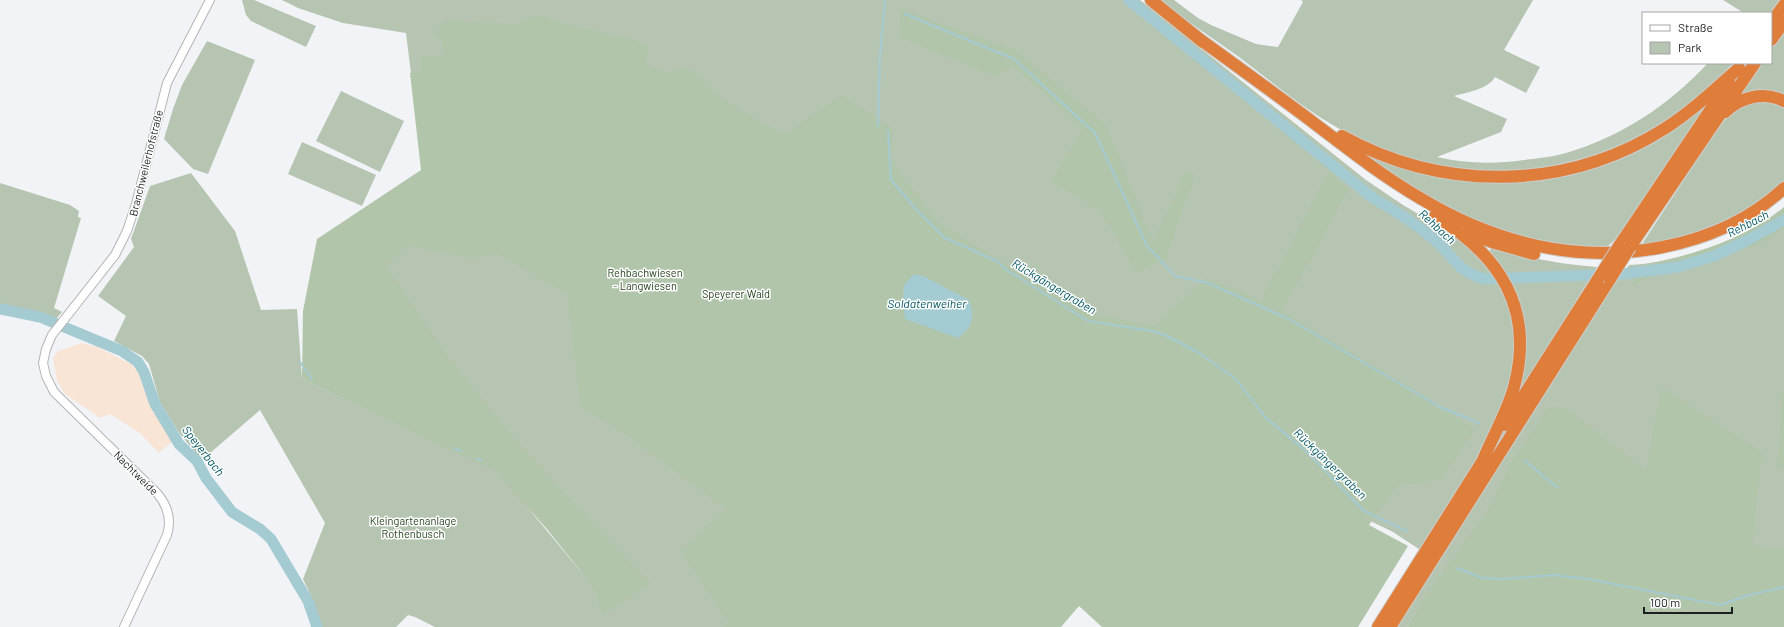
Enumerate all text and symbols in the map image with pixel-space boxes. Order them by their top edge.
legend [1642,12,1772,64]
text: Straße [1678,20,1713,34]
text: Park [1678,40,1702,54]
street label: Branchweilerhofstraße [126,108,165,217]
water label: Rehbach [1416,206,1459,246]
water label: Rehbach [1725,207,1771,239]
water label: Rückgängergraben [1010,256,1099,317]
park label: Rehbachwiesen - Langwiesen [607,266,683,292]
park label: Speyerer Wald [702,287,770,300]
water label: Soldatenweiher [888,296,967,310]
water label: Speyerbach [180,423,228,478]
water label: Rückgängergraben [1291,425,1370,501]
street label: Nachtweide [112,448,161,497]
park label: Kleingartenanlage Rothenbusch [370,514,456,540]
scale bar [1644,589,1732,615]
text: 100 m [1650,595,1680,609]

